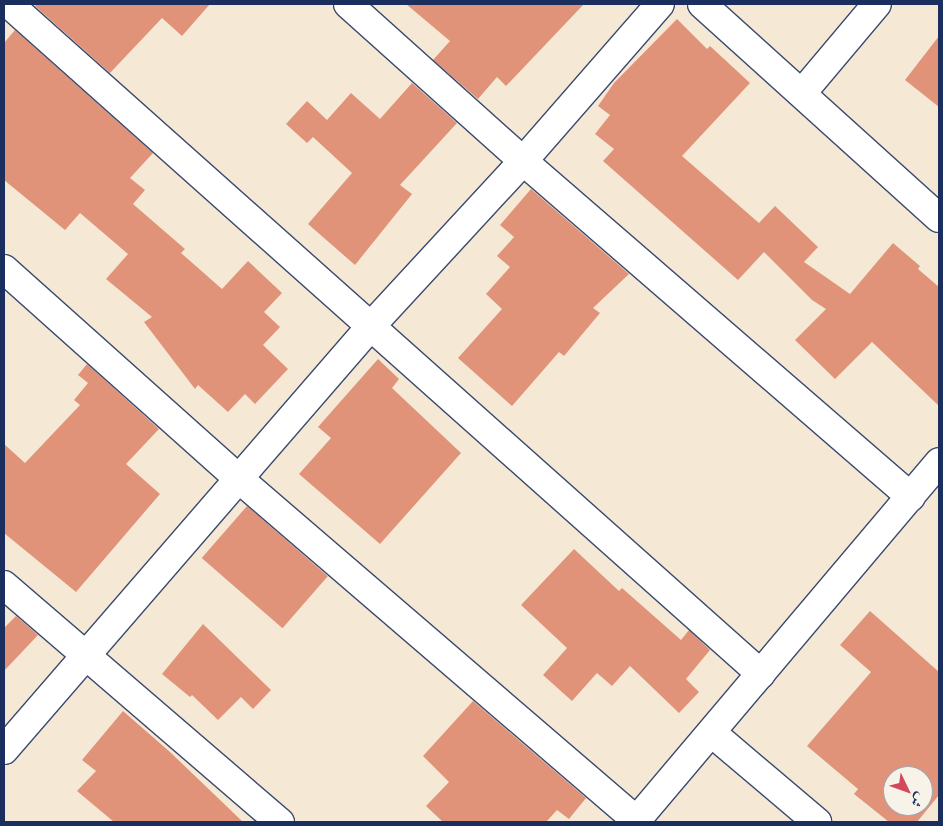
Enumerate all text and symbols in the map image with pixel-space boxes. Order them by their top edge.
north arrow [883,766,933,816]
text: ش [907,789,930,812]

